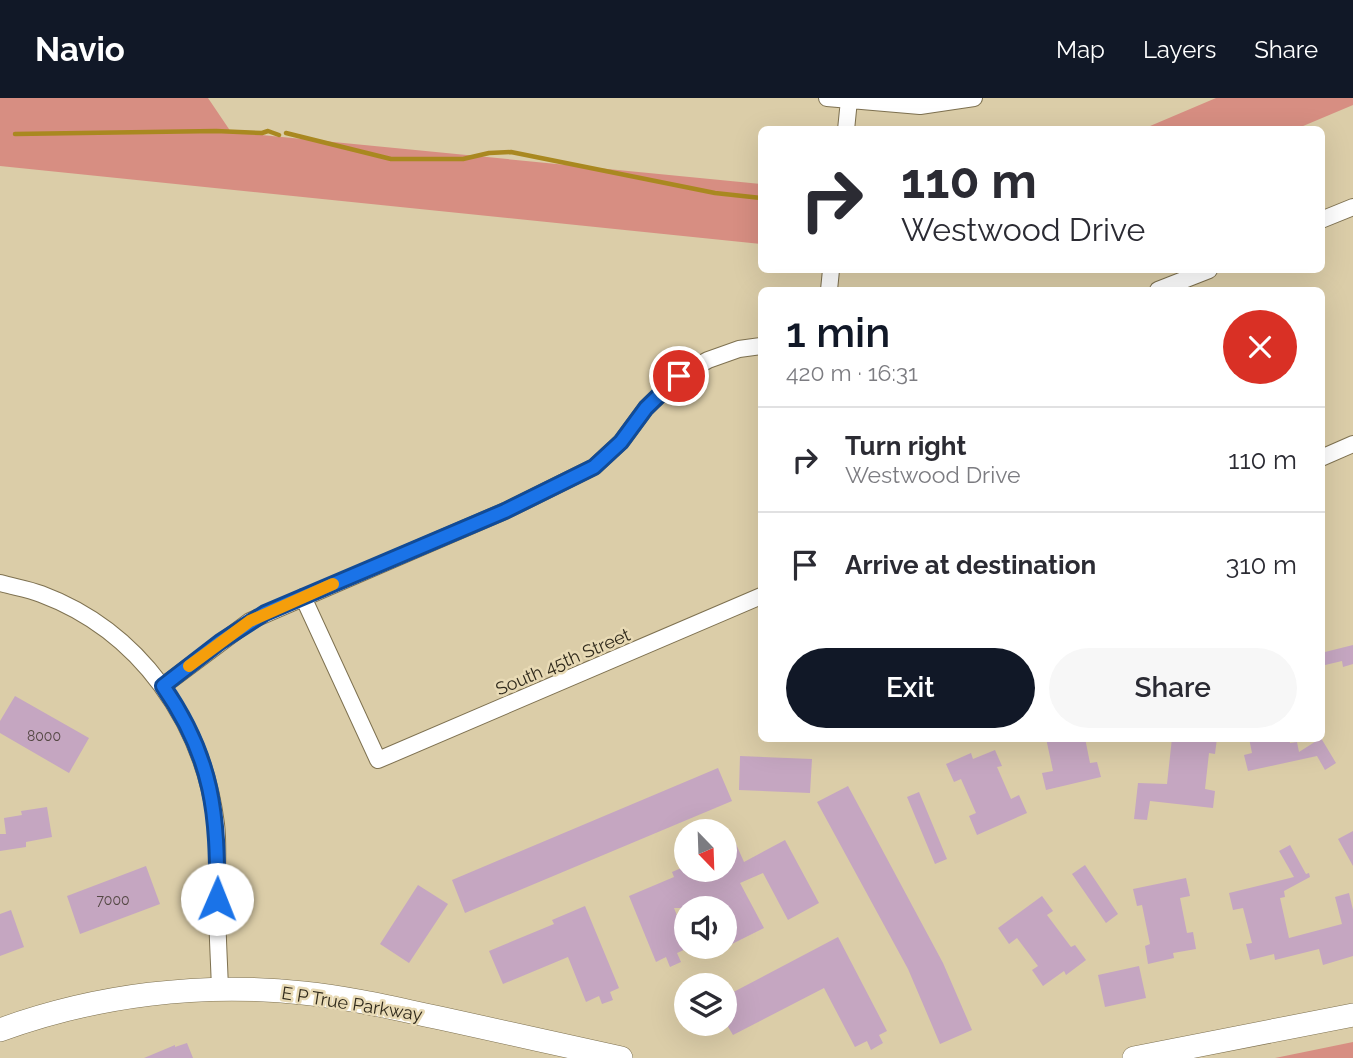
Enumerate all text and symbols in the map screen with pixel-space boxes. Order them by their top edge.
text: Navio [35,30,125,69]
text: Map [1056,35,1105,64]
text: Layers [1143,35,1216,64]
text: Share [1254,35,1318,64]
text: 110 m [901,152,1037,209]
icon: right [786,154,877,245]
text: Westwood Drive [901,211,1145,248]
text: 1 min [786,308,890,357]
button: close [1223,310,1297,384]
pin [649,346,709,406]
icon: arrive [660,357,698,395]
text: 420 m · 16:31 [786,359,918,386]
text: Turn right [845,431,966,461]
icon: right [786,441,824,479]
text: 110 m [1228,445,1297,475]
text: Westwood Drive [845,461,1021,488]
icon: arrive [786,546,824,584]
text: Arrive at destination [845,550,1096,580]
text: 310 m [1226,550,1297,580]
street label: South 45th Street [492,624,633,699]
button: Exit [786,648,1035,728]
button: Share [1049,648,1297,728]
house number: 8000 [27,728,61,744]
north arrow [674,819,737,882]
map controls [674,819,737,1036]
position arrow [180,862,254,936]
house number: 7000 [96,892,130,908]
button: sound [674,896,737,959]
button: layers [674,973,737,1036]
street label: E P True Parkway [280,982,424,1025]

